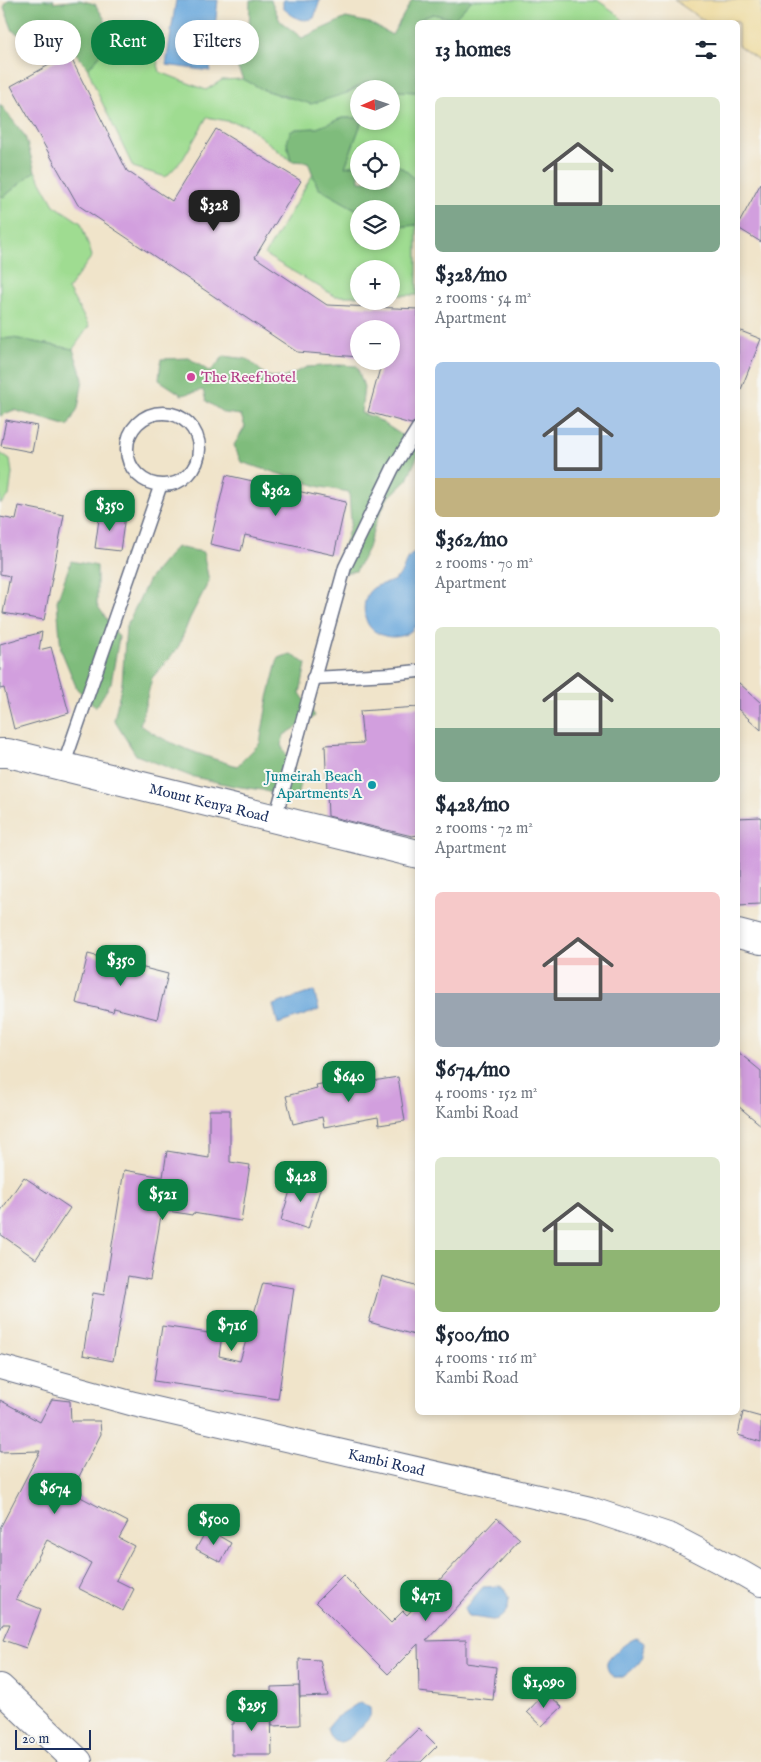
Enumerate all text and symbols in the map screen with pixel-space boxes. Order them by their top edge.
chip: Buy [15,20,81,65]
chip: Rent [91,20,165,65]
chip: Filters [175,20,259,65]
icon: filters [692,36,720,64]
text: 13 homes [435,37,511,64]
north arrow [350,80,400,130]
map controls [350,80,400,370]
icon: home [533,129,623,219]
button: locate [350,140,400,190]
pin: $328 [184,190,244,232]
text: $328 [200,196,228,216]
button: layers [350,200,400,250]
button: + [350,260,400,310]
text: $328/mo [435,262,507,289]
text: 2 rooms · 54 m² [435,289,532,309]
text: Apartment [435,309,506,329]
button: − [350,320,400,370]
place label: The Reef hotel [201,368,297,387]
marker: The Reef hotel [185,371,197,383]
icon: home [533,394,623,484]
pin: $362 [246,474,306,517]
text: $362 [261,481,291,501]
pin: $350 [80,490,140,532]
text: $350 [96,496,124,516]
text: $362/mo [435,527,508,554]
text: 2 rooms · 70 m² [435,554,533,574]
text: Apartment [435,574,506,594]
icon: home [533,659,623,749]
place label: Jumeirah Beach Apartments A [263,767,363,803]
street label: Mount Kenya Road [147,779,272,827]
marker: Jumeirah Beach Apartments A [366,779,378,791]
text: $428/mo [435,792,510,819]
text: 2 rooms · 72 m² [435,819,533,839]
text: Apartment [435,839,506,859]
icon: home [533,924,623,1014]
pin: $350 [91,944,151,987]
text: $350 [107,951,135,971]
text: $674/mo [435,1057,510,1084]
pin: $640 [319,1060,379,1103]
text: $640 [333,1067,365,1087]
text: 4 rooms · 152 m² [435,1084,537,1104]
text: Kambi Road [435,1104,518,1124]
pin: $428 [271,1160,331,1203]
text: $428 [286,1167,316,1187]
pin: $521 [133,1178,193,1221]
text: $521 [149,1185,177,1205]
icon: home [533,1189,623,1279]
pin: $716 [202,1310,262,1352]
text: $716 [217,1316,247,1336]
text: $500/mo [435,1322,509,1349]
text: 4 rooms · 116 m² [435,1349,537,1369]
text: Kambi Road [435,1369,518,1389]
street label: Kambi Road [346,1445,427,1481]
pin: $674 [25,1472,85,1515]
text: $674 [40,1479,70,1499]
pin: $500 [184,1504,244,1546]
text: $500 [199,1510,229,1530]
pin: $471 [396,1580,456,1622]
text: $471 [411,1586,441,1606]
pin: $1,090 [503,1666,585,1709]
text: $1,090 [523,1673,565,1693]
pin: $295 [222,1690,282,1732]
text: $295 [237,1696,267,1716]
scale bar [15,1727,91,1750]
text: 20 m [22,1730,49,1748]

